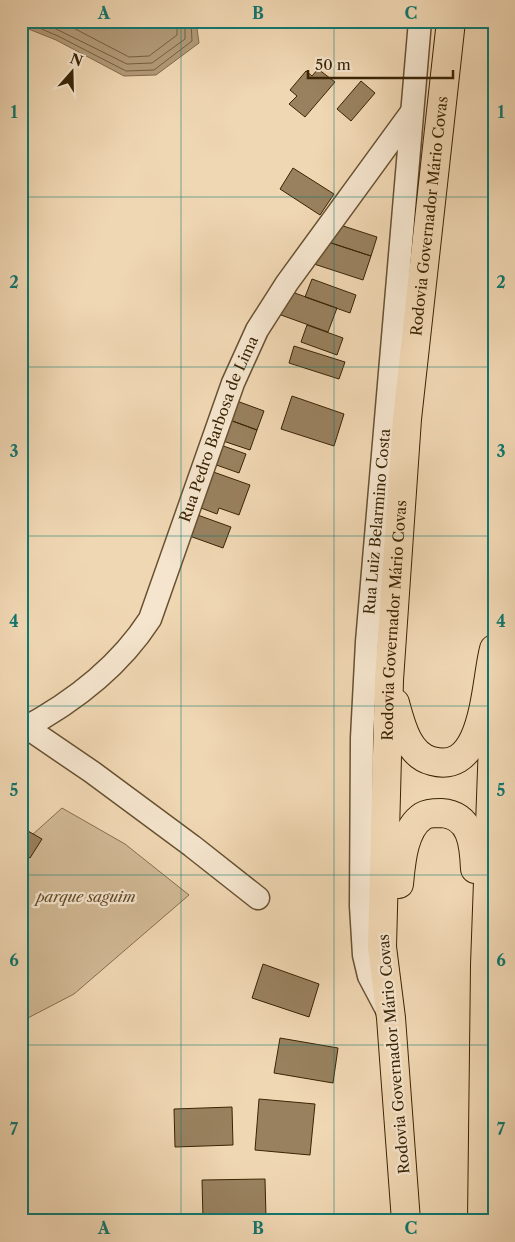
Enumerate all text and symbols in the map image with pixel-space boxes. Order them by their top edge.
text: A [97,3,111,23]
text: B [252,3,264,23]
text: C [405,3,417,23]
north arrow [48,48,98,98]
scale bar [308,48,452,80]
text: N [68,49,85,70]
text: 50 m [315,55,351,74]
street label: Rodovia Governador Mário Covas [406,95,452,337]
text: 1 [10,102,18,122]
text: 1 [497,102,505,122]
text: 2 [9,272,19,292]
text: 2 [496,272,506,292]
street label: Rua Pedro Barbosa de Lima [175,333,262,525]
street label: Rua Luiz Belarmino Costa [359,428,394,615]
text: 3 [9,441,19,461]
text: 3 [496,441,506,461]
street label: Rodovia Governador Mário Covas [377,499,410,741]
text: 4 [9,611,19,631]
text: 4 [496,611,506,631]
text: 5 [10,780,19,800]
text: 5 [497,780,506,800]
park label: parque saguim [33,887,136,906]
street label: Rodovia Governador Mário Covas [374,933,413,1175]
text: 6 [9,950,19,970]
text: 6 [496,950,506,970]
text: 7 [10,1119,19,1139]
text: 7 [497,1119,506,1139]
text: A [97,1218,111,1238]
text: B [252,1218,264,1238]
text: C [405,1218,417,1238]

